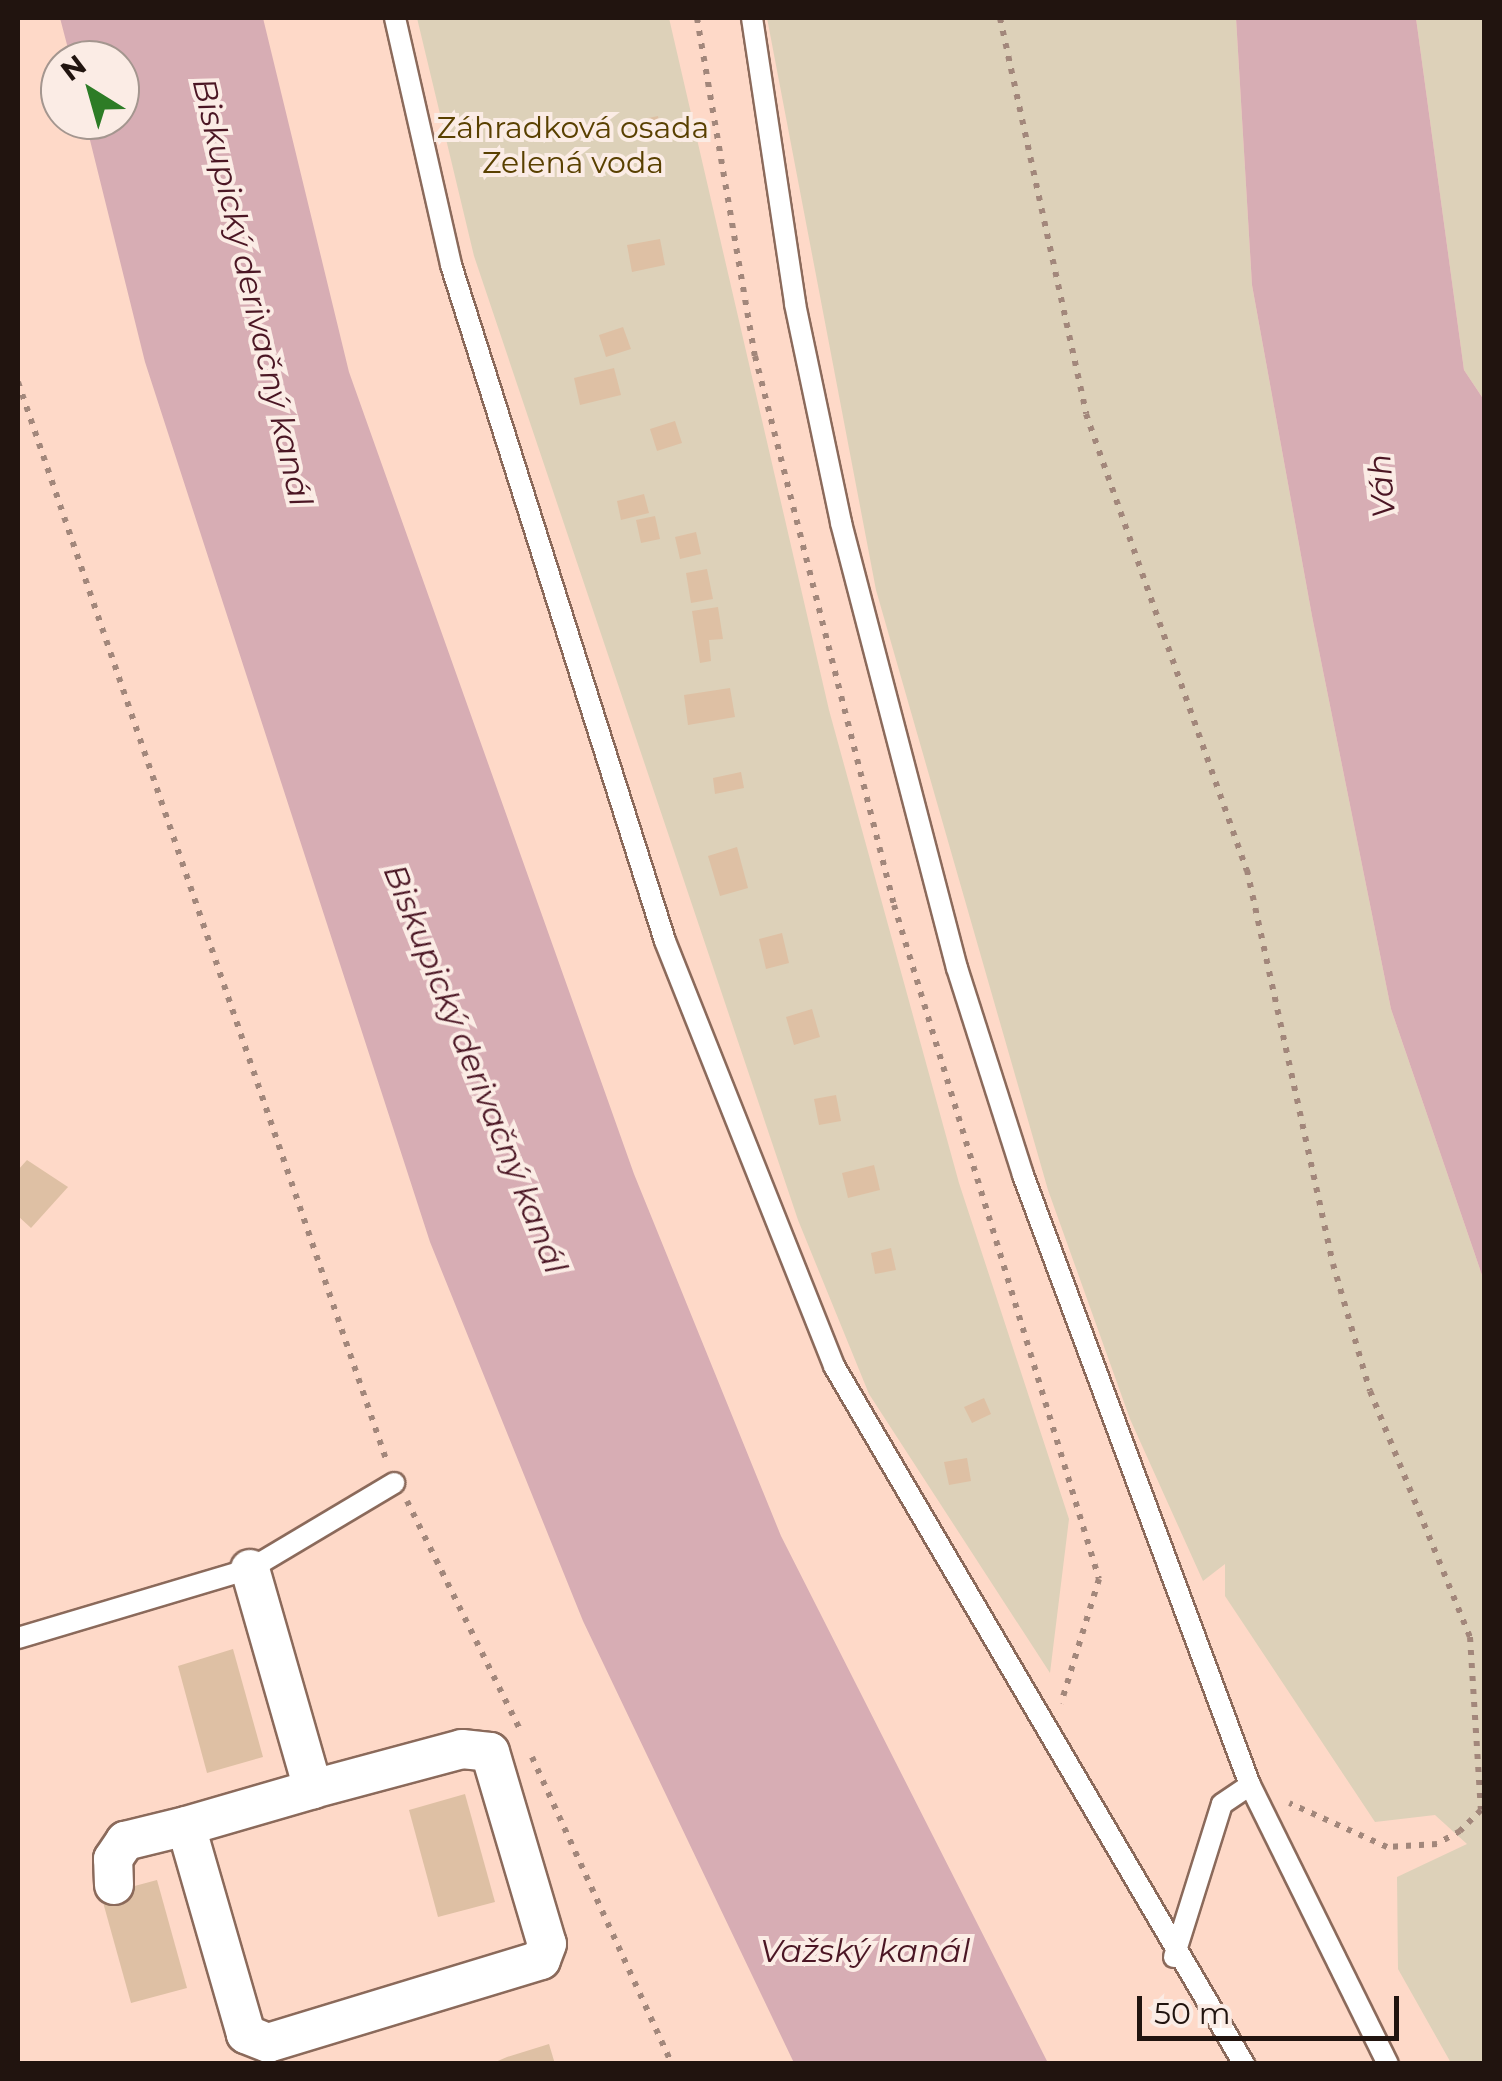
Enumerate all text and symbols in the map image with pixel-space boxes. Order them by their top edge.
north arrow [40,40,140,140]
text: N [54,47,92,88]
water label: Biskupický derivačný kanál [184,74,320,510]
park label: Záhradková osada Zelená voda [437,110,709,180]
water label: Váh [1360,452,1404,520]
water label: Biskupický derivačný kanál [375,859,575,1279]
water label: Važský kanál [760,1932,970,1970]
scale bar [1142,1976,1404,2038]
text: 50 m [1154,1995,1231,2032]

